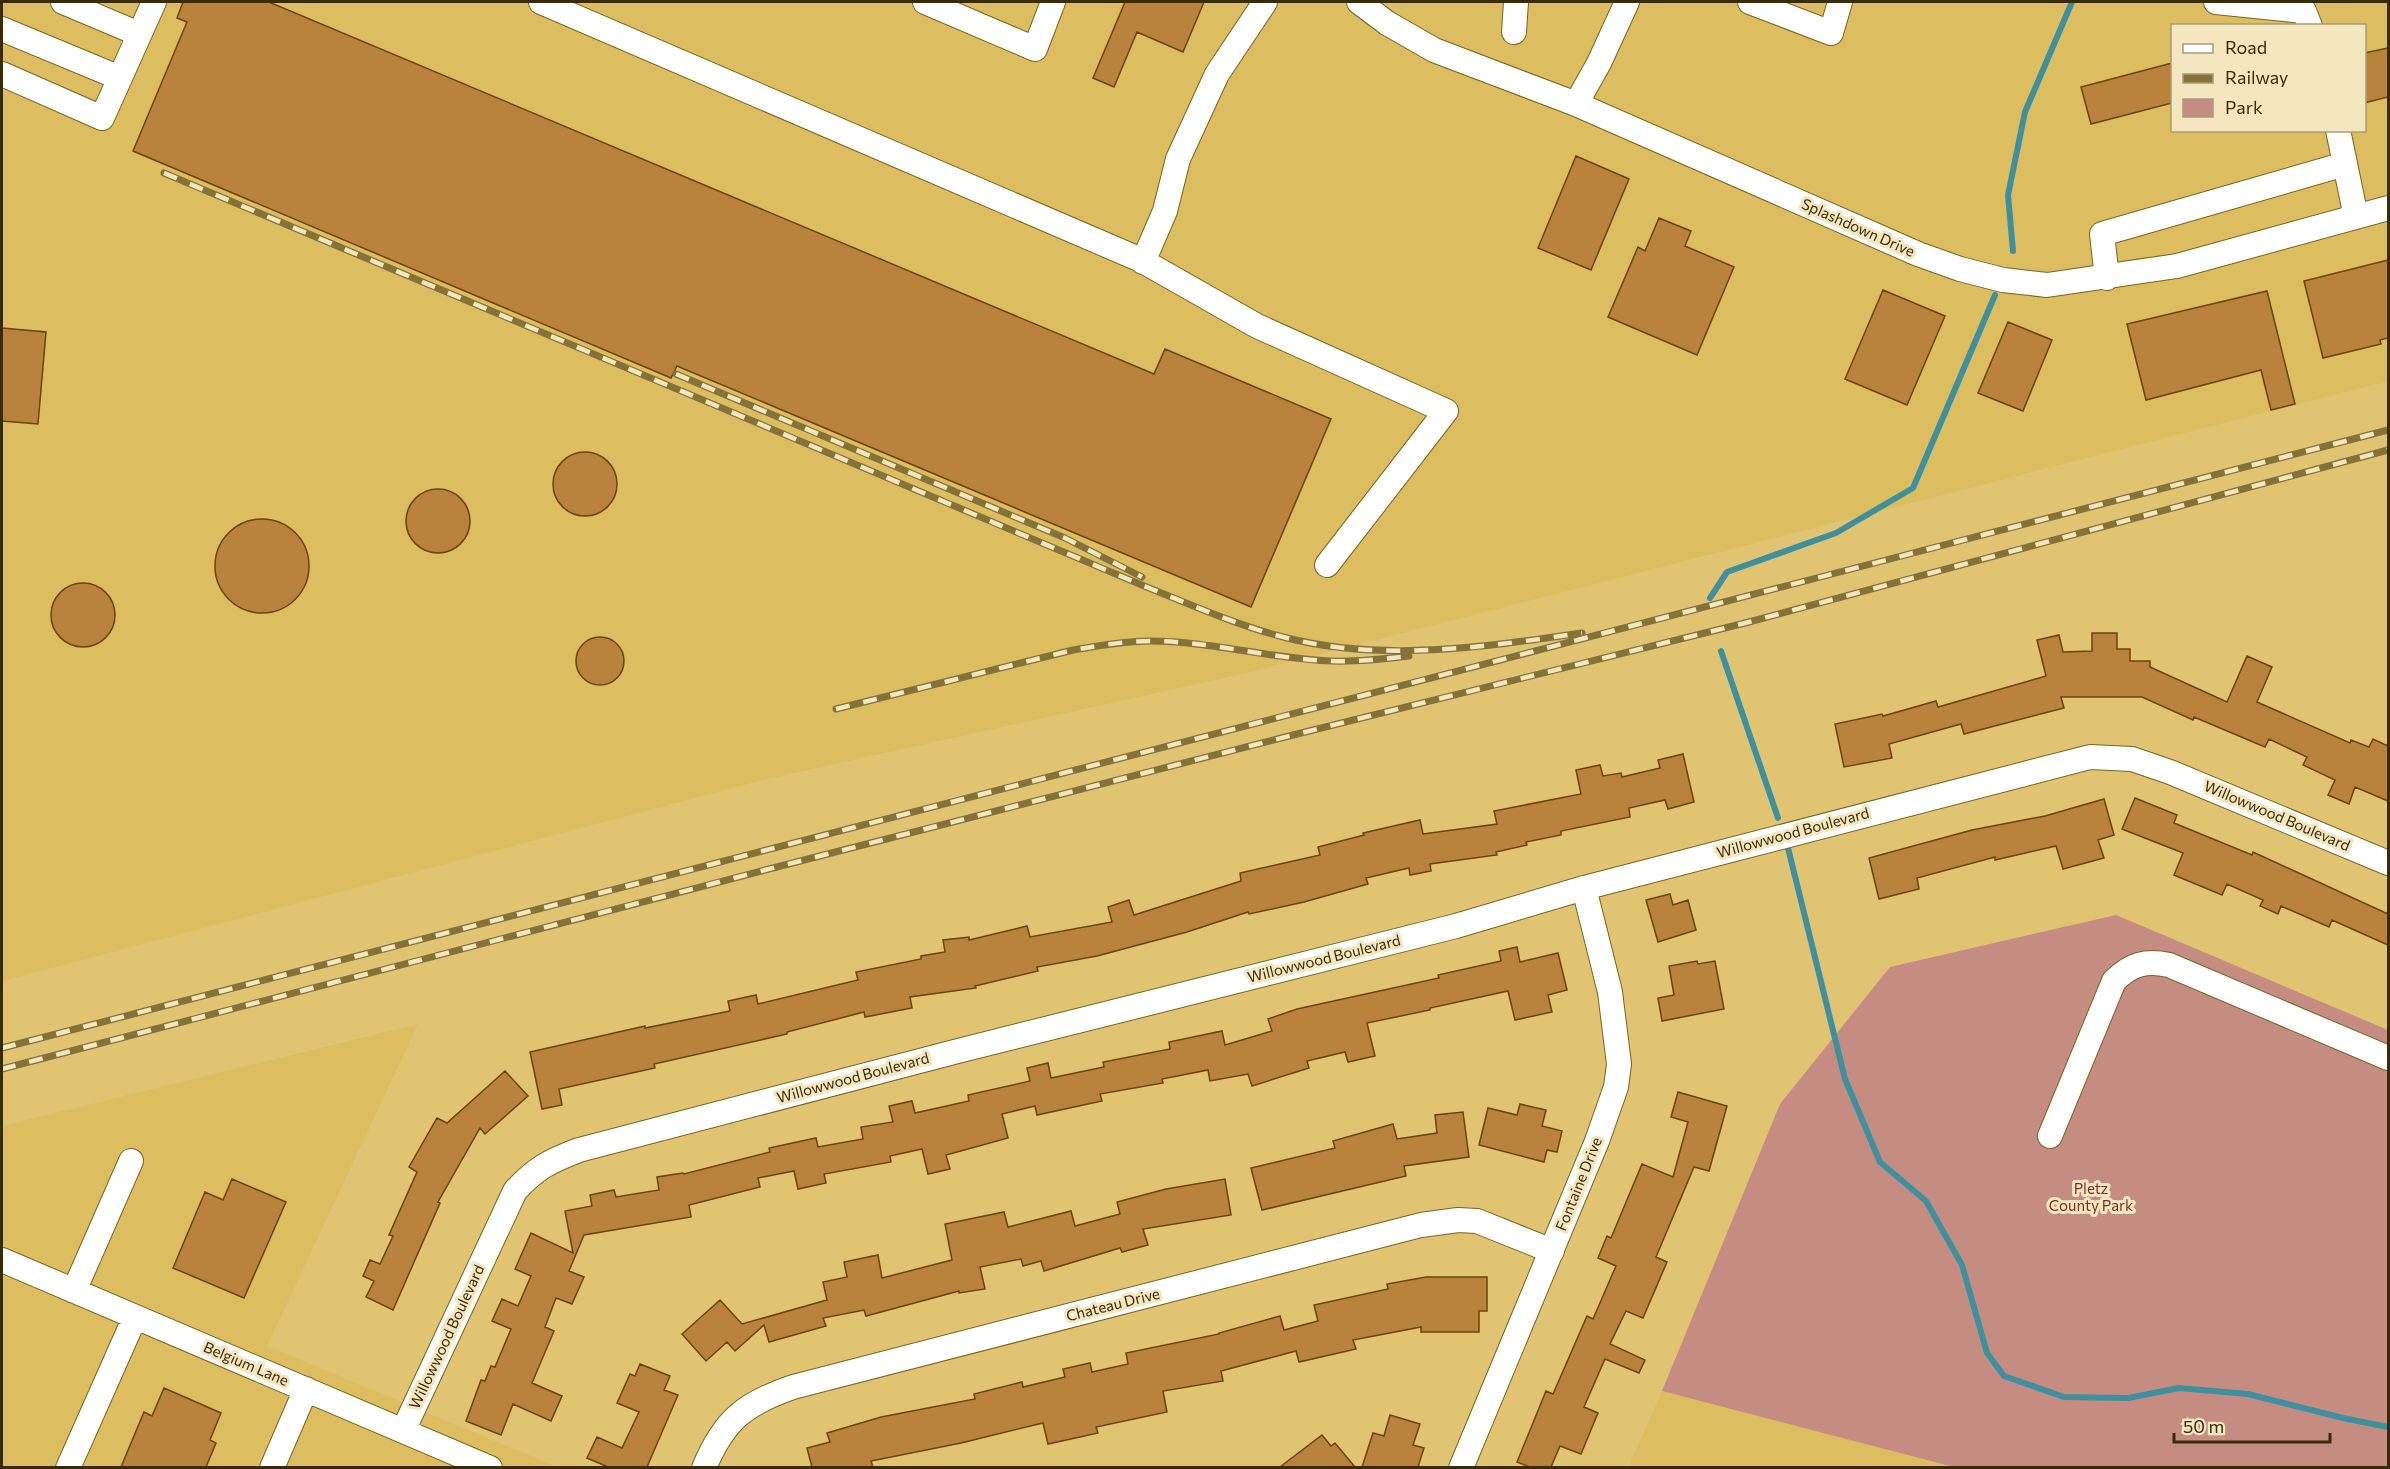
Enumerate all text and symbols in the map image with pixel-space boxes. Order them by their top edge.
legend [2171,24,2366,132]
text: Road [2225,36,2267,58]
text: Railway [2225,66,2288,88]
text: Park [2225,96,2263,118]
street label: Splashdown Drive [1799,194,1918,260]
street label: Willowwood Boulevard [2202,776,2353,854]
street label: Willowwood Boulevard [1715,803,1871,861]
street label: Willowwood Boulevard [1245,930,1402,986]
street label: Willowwood Boulevard [775,1048,931,1106]
street label: Fontaine Drive [1551,1134,1605,1233]
park label: Pletz County Park [2049,1179,2133,1214]
street label: Willowwood Boulevard [405,1262,487,1412]
street label: Chateau Drive [1064,1284,1162,1324]
street label: Belgium Lane [201,1337,292,1389]
scale bar [2174,1406,2330,1444]
text: 50 m [2183,1415,2224,1437]

